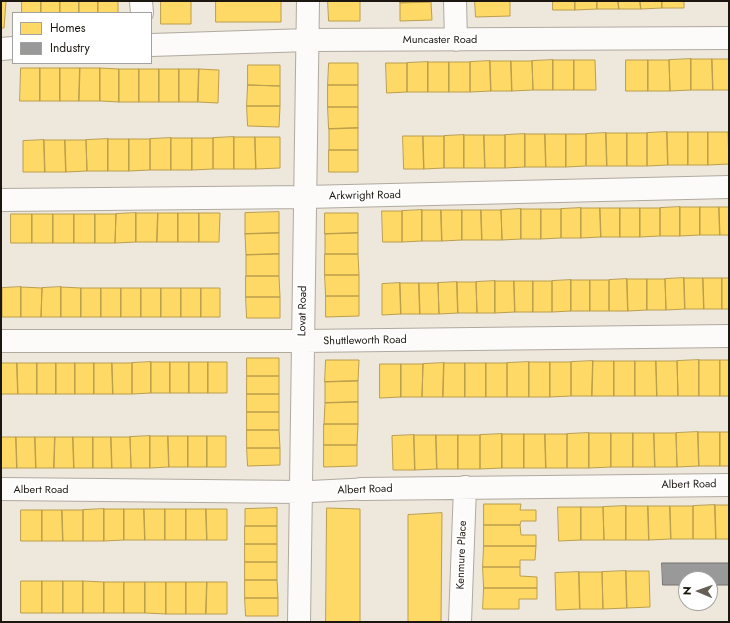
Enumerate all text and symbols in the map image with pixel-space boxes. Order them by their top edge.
legend [12,12,152,64]
text: Homes [50,19,86,37]
street label: Muncaster Road [403,33,477,47]
text: Industry [50,39,90,57]
street label: Arkwright Road [329,189,401,203]
street label: Lovat Road [296,286,310,336]
street label: Shuttleworth Road [323,334,407,348]
street label: Albert Road [661,478,717,492]
street label: Albert Road [337,482,393,498]
street label: Albert Road [13,483,69,497]
street label: Kenmure Place [454,520,470,590]
north arrow [678,571,718,611]
text: N [679,586,695,595]

